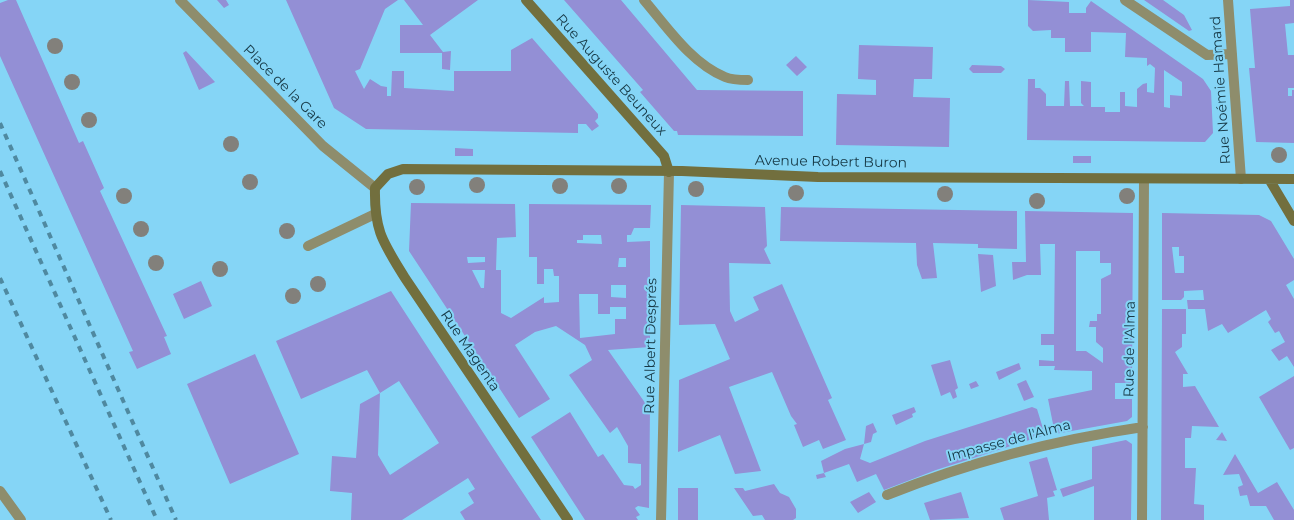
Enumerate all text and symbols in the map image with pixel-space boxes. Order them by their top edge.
street label: Rue Auguste Beuneux [552,11,670,139]
street label: Rue Noémie Hamard [1207,15,1235,165]
street label: Place de la Gare [239,41,331,133]
street label: Avenue Robert Buron [755,152,907,172]
street label: Rue Albert Després [641,278,661,414]
street label: Rue de l'Alma [1121,301,1139,397]
street label: Rue Magenta [437,307,503,395]
street label: Impasse de l'Alma [945,416,1073,466]

